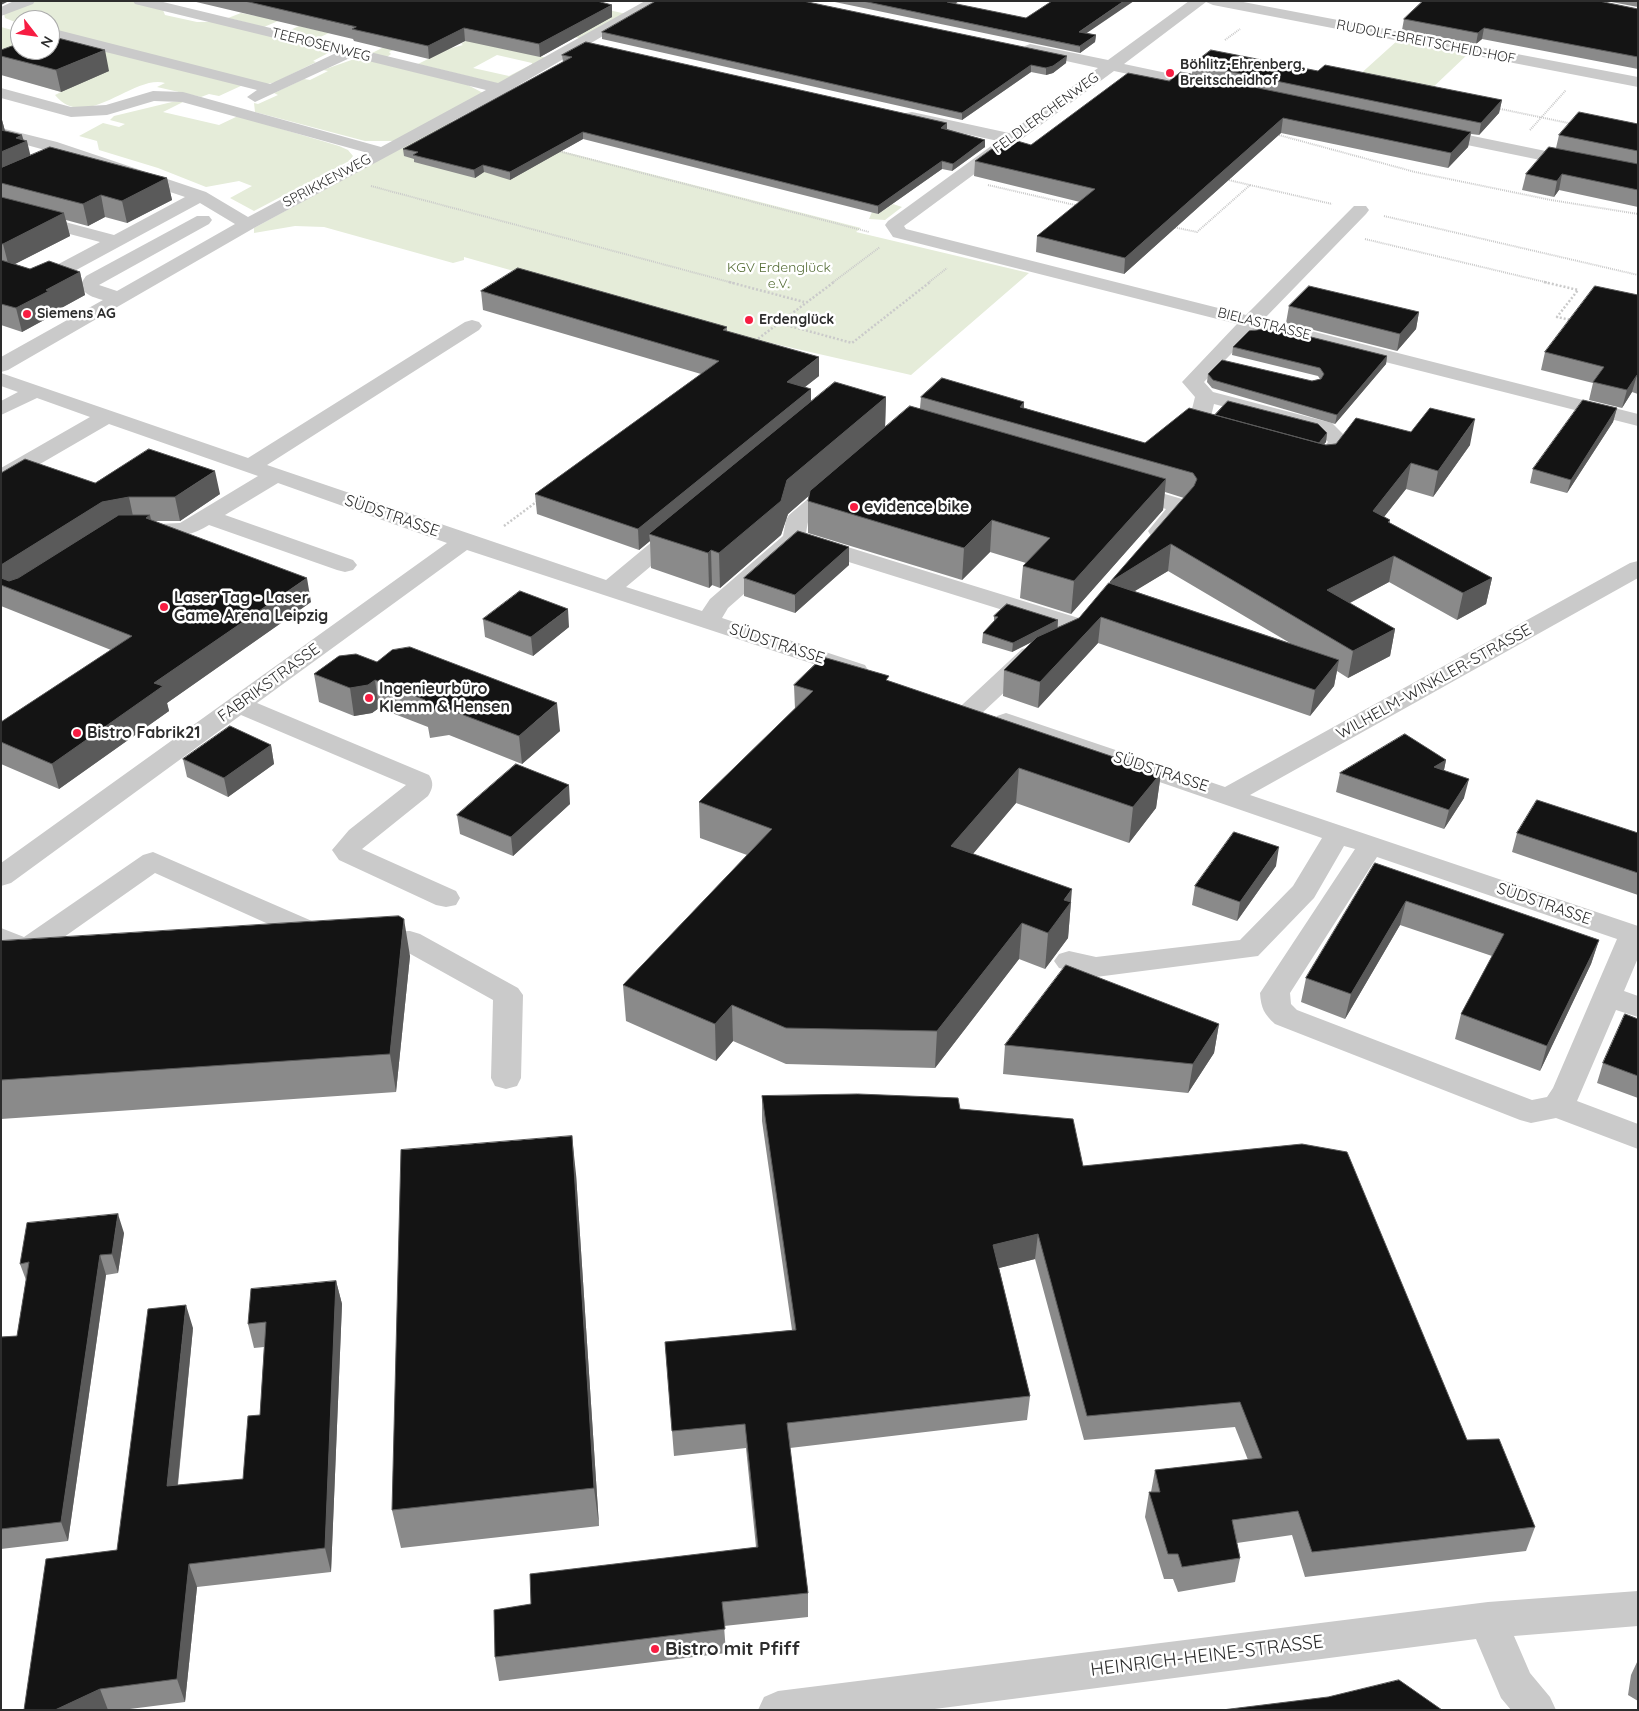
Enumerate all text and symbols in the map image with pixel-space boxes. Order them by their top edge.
north arrow [10,10,60,60]
street label: RUDOLF-BREITSCHEID-HOF [1335,16,1517,68]
street label: TEEROSENWEG [270,25,372,65]
text: N [37,33,57,51]
place label: Böhlitz-Ehrenberg, Breitscheidhof [1180,57,1305,90]
marker: Böhlitz-Ehrenberg, Breitscheidhof [1164,67,1176,79]
street label: FELDLERCHENWEG [990,69,1102,157]
street label: SPRIKKENWEG [280,151,374,211]
park label: KGV Erdenglück e.V. [727,260,831,292]
street label: BIELASTRASSE [1216,304,1312,344]
place label: Siemens AG [37,306,116,322]
marker: Siemens AG [21,308,33,320]
place label: Erdenglück [759,312,834,328]
marker: Erdenglück [743,314,755,326]
street label: SÜDSTRASSE [342,491,442,541]
place label: evidence bike [864,497,969,517]
marker: evidence bike [848,501,860,513]
place label: Laser Tag - Laser Game Arena Leipzig [174,588,328,626]
marker: Laser Tag - Laser Game Arena Leipzig [158,601,170,613]
street label: SÜDSTRASSE [727,620,827,668]
street label: WILHELM-WINKLER-STRASSE [1333,620,1535,744]
street label: FABRIKSTRASSE [214,640,324,726]
place label: Ingenieurbüro Klemm & Hensen [379,679,510,717]
marker: Ingenieurbüro Klemm & Hensen [363,692,375,704]
place label: Bistro Fabrik21 [87,723,200,743]
marker: Bistro Fabrik21 [71,727,83,739]
street label: SÜDSTRASSE [1111,748,1211,796]
street label: SÜDSTRASSE [1494,879,1594,929]
street label: HEINRICH-HEINE-STRASSE [1089,1630,1325,1682]
place label: Bistro mit Pfiff [665,1638,800,1660]
marker: Bistro mit Pfiff [649,1643,661,1655]

